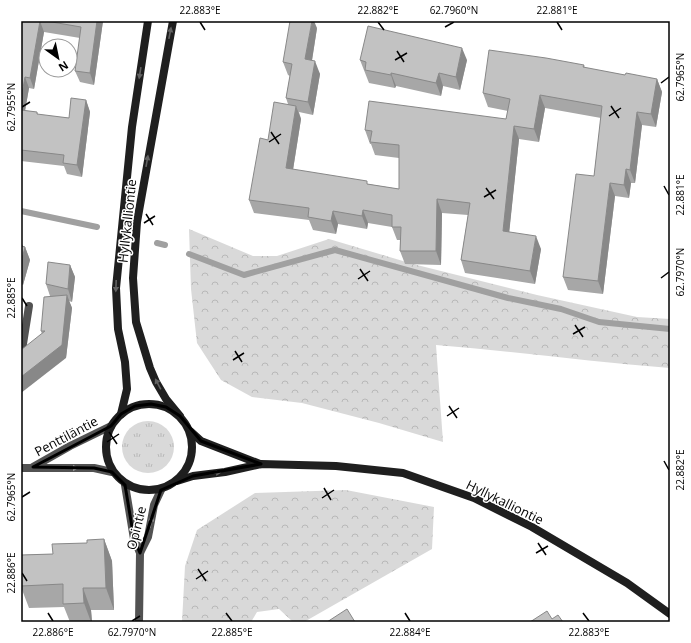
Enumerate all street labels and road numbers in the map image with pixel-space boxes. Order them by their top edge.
street label: Hyllykalliontie [114,178,140,264]
street label: Penttiläntie [31,412,101,460]
street label: Hyllykalliontie [463,475,547,529]
street label: Opintie [122,504,150,552]

